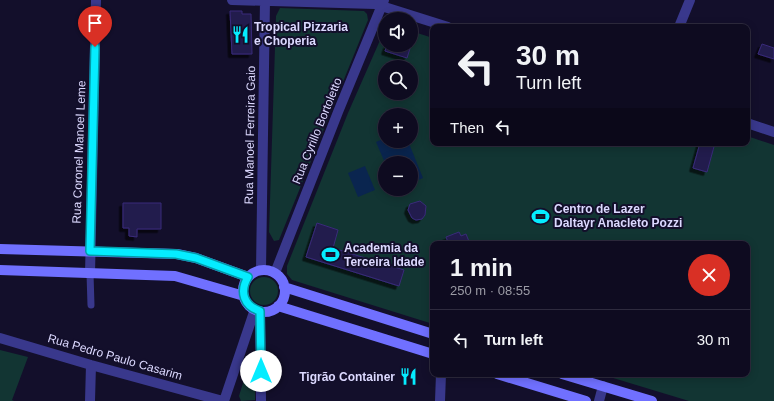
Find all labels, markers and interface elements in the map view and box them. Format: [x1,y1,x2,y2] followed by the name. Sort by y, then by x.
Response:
[78,6,112,47] pin
[84,12,106,34] icon: arrive
[378,12,418,196] map controls
[378,12,418,52] button: sound
[254,20,348,48] place label: Tropical Pizzaria e Choperia
[231,24,251,44] restaurant icon: Tropical Pizzaria e Choperia
[450,40,502,92] icon: left
[516,40,580,71] text: 30 m
[378,60,418,100] button: search
[242,65,258,204] street label: Rua Manoel Ferreira Gaio
[516,73,581,93] text: Turn left
[289,76,345,186] street label: Rua Cyrillo Bortoletto
[70,80,89,224] street label: Rua Coronel Manoel Leme
[378,108,418,148] button: +
[492,116,514,138] icon: left
[450,119,484,136] text: Then
[378,156,418,196] button: −
[554,202,682,230] place label: Centro de Lazer Daltayr Anacleto Pozzi
[531,206,551,226] sports icon: Centro de Lazer Daltayr Anacleto Pozzi
[344,241,425,269] place label: Academia da Terceira Idade
[321,245,341,265] sports icon: Academia da Terceira Idade
[450,254,513,281] text: 1 min
[688,254,730,296] button: close
[450,283,530,298] text: 250 m · 08:55
[450,329,472,351] icon: left
[46,331,184,383] street label: Rua Pedro Paulo Casarim
[484,331,543,348] text: Turn left
[697,331,730,348] text: 30 m
[240,350,282,392] position arrow
[398,367,418,387] restaurant icon: Tigrão Container
[299,370,395,384] place label: Tigrão Container

